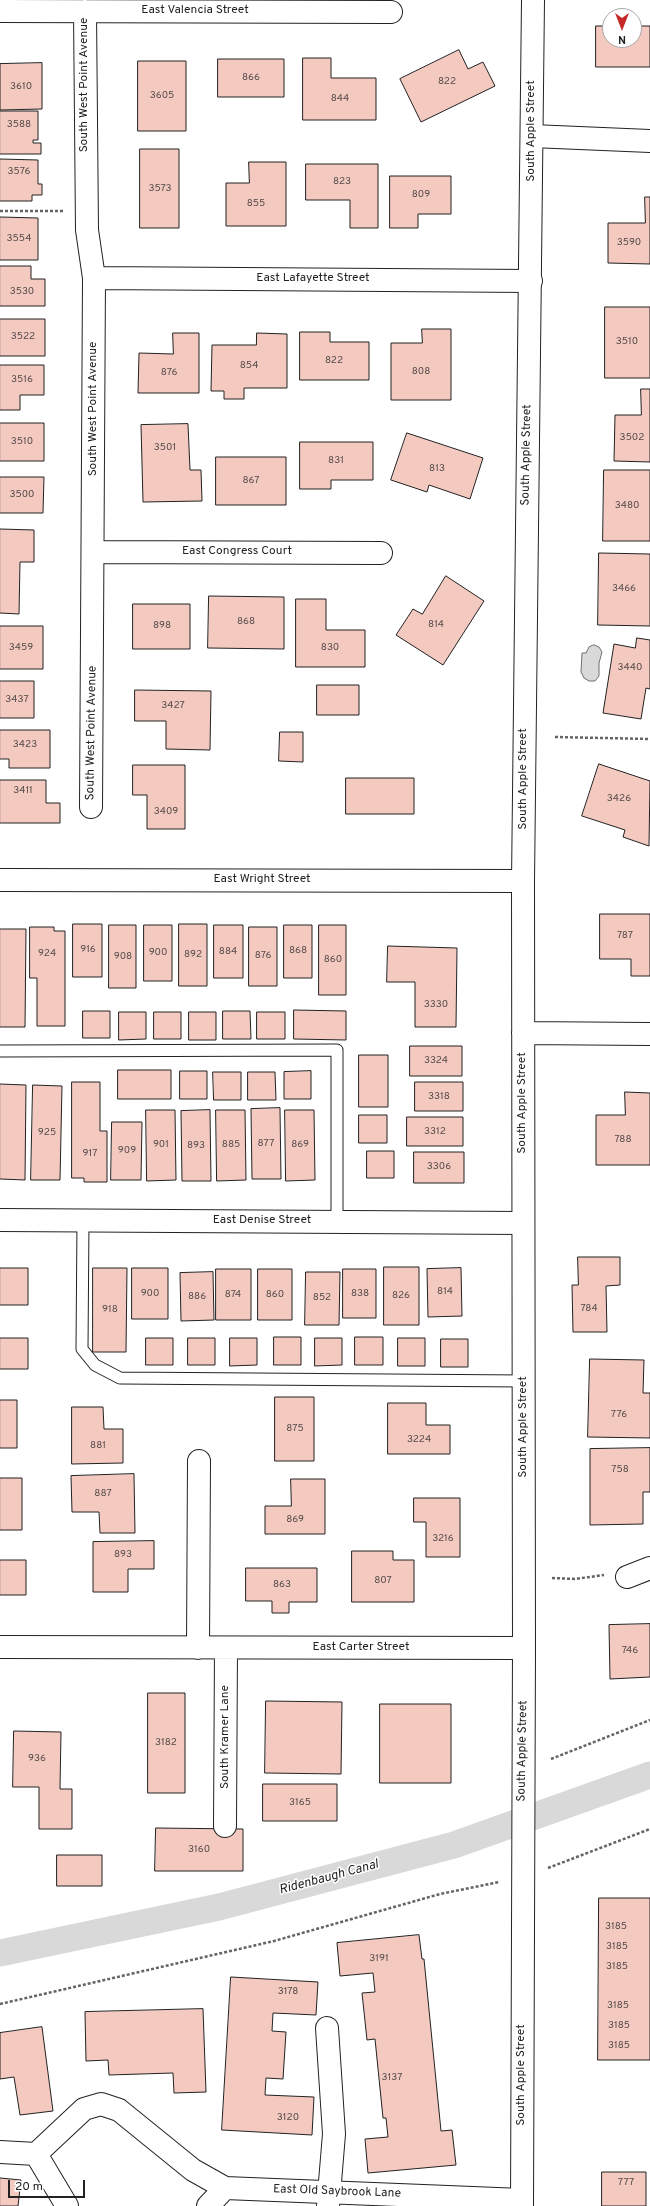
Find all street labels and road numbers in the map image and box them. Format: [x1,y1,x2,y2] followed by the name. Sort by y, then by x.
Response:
[141,4,249,18] street label: East Valencia Street
[78,18,92,152] street label: South West Point Avenue
[525,80,539,182] street label: South Apple Street
[256,272,370,286] street label: East Lafayette Street
[87,342,101,476] street label: South West Point Avenue
[519,404,535,506] street label: South Apple Street
[182,545,292,559] street label: East Congress Court
[84,666,100,800] street label: South West Point Avenue
[517,728,531,830] street label: South Apple Street
[213,873,311,887] street label: East Wright Street
[516,1052,530,1154] street label: South Apple Street
[213,1214,311,1228] street label: East Denise Street
[517,1376,531,1478] street label: South Apple Street
[313,1641,409,1655] street label: East Carter Street
[219,1685,233,1789] street label: South Kramer Lane
[515,1700,531,1802] street label: South Apple Street
[515,2024,529,2126] street label: South Apple Street
[273,2183,401,2201] street label: East Old Saybrook Lane

